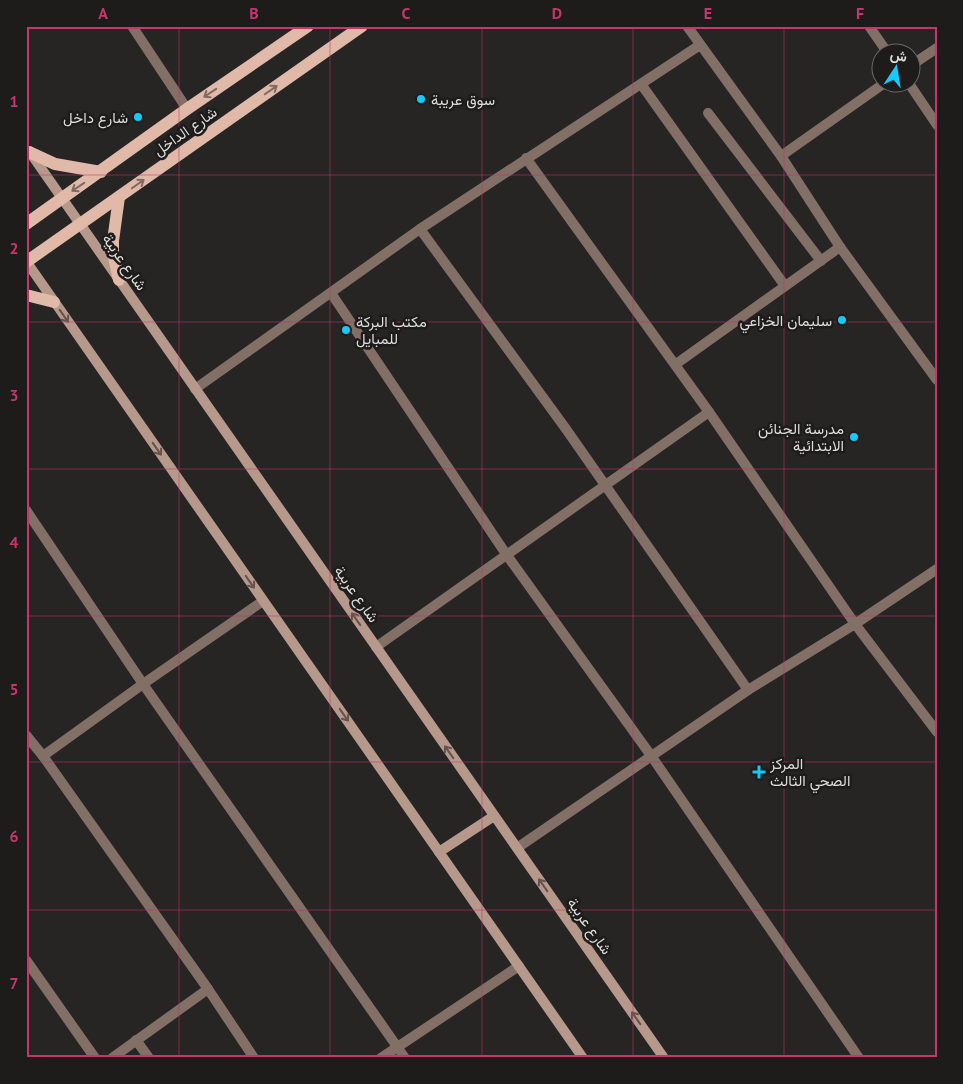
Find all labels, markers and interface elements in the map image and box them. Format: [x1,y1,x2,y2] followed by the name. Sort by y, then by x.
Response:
[98,3,108,23] text: A
[249,3,259,23] text: B
[402,3,411,23] text: C
[552,3,562,23] text: D
[704,3,712,23] text: E
[856,3,864,23] text: F
[870,42,920,92] north arrow
[889,45,909,66] text: ش
[263,85,277,95] one-way arrow
[203,88,217,98] one-way arrow
[431,90,495,109] place label: سوق عريبة
[9,91,19,111] text: 1
[415,93,427,105] marker: سوق عريبة
[149,102,222,162] street label: شارع الداخل
[63,108,128,129] place label: شارع داخل
[132,111,144,123] marker: شارع داخل
[130,179,144,189] one-way arrow
[71,182,85,193] one-way arrow
[97,230,152,295] street label: شارع عربية
[9,238,19,258] text: 2
[59,309,69,323] one-way arrow
[739,311,832,334] place label: سليمان الخزاعي
[356,312,427,348] place label: مكتب البركة للمبايل
[836,314,848,326] marker: سليمان الخزاعي
[340,324,352,336] marker: مكتب البركة للمبايل
[9,385,19,405] text: 3
[758,419,844,455] place label: مدرسة الجنائن الابتدائية
[848,431,860,443] marker: مدرسة الجنائن الابتدائية
[152,442,162,456] one-way arrow
[9,532,19,552] text: 4
[329,562,384,627] street label: شارع عربية
[245,575,256,588] one-way arrow
[351,612,361,626] one-way arrow
[9,679,19,699] text: 5
[339,708,349,722] one-way arrow
[444,745,454,759] one-way arrow
[769,754,850,794] place label: المركز الصحي الثالث
[752,765,766,779] marker: المركز الصحي الثالث
[9,826,19,846] text: 6
[538,878,548,892] one-way arrow
[562,894,617,959] street label: شارع عربية
[9,973,19,993] text: 7
[631,1011,641,1025] one-way arrow

